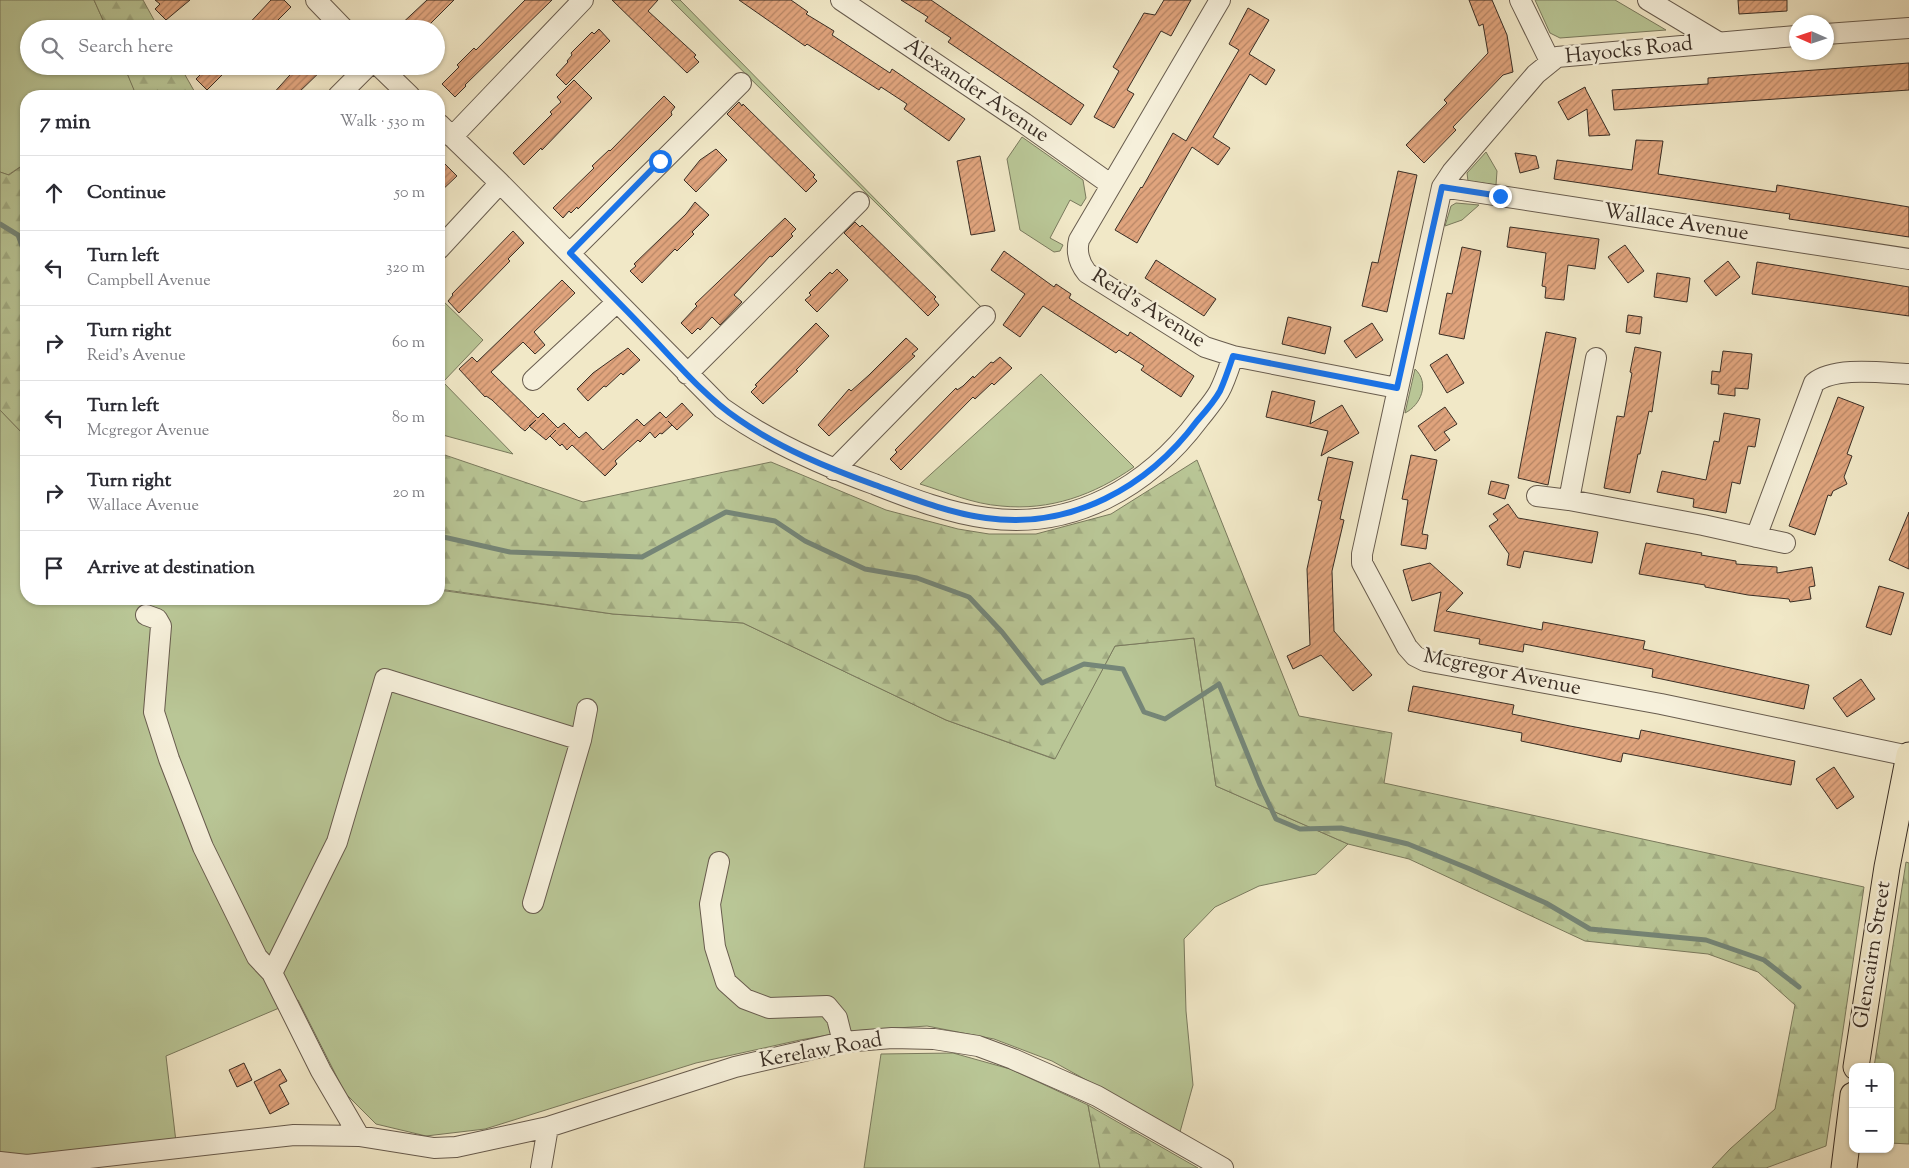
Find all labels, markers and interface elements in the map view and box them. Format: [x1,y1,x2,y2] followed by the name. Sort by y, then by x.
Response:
[1789,15,1834,60] north arrow
[20,20,445,75] search box
[1564,29,1695,73] street label: Hayocks Road
[897,31,1055,151] street label: Alexander Avenue
[38,34,66,62] icon: search
[78,34,173,61] text: Search here
[40,108,91,138] text: 7 min
[340,111,425,134] text: Walk · 530 m
[649,150,672,173] route start
[40,179,68,207] icon: ahead
[87,180,166,207] text: Continue
[394,182,425,205] text: 50 m
[1489,185,1512,208] route end
[1601,197,1751,249] street label: Wallace Avenue
[87,243,159,270] text: Turn left
[40,254,68,282] icon: left
[386,257,425,280] text: 320 m
[1085,262,1211,356] street label: Reid's Avenue
[87,270,211,293] text: Campbell Avenue
[87,318,171,345] text: Turn right
[40,329,68,357] icon: right
[392,332,425,355] text: 60 m
[87,345,186,368] text: Reid's Avenue
[87,393,159,420] text: Turn left
[40,404,68,432] icon: left
[392,407,425,430] text: 80 m
[87,420,209,443] text: Mcgregor Avenue
[87,468,171,495] text: Turn right
[40,479,68,507] icon: right
[392,482,425,505] text: 20 m
[87,495,199,518] text: Wallace Avenue
[40,554,68,582] icon: arrive
[87,555,255,582] text: Arrive at destination
[1420,642,1584,704] street label: Mcgregor Avenue
[1847,879,1899,1031] street label: Glencairn Street
[757,1025,885,1077] street label: Kerelaw Road
[1849,1063,1894,1153] map controls
[1849,1063,1894,1108] button: +
[1849,1108,1894,1153] button: −

